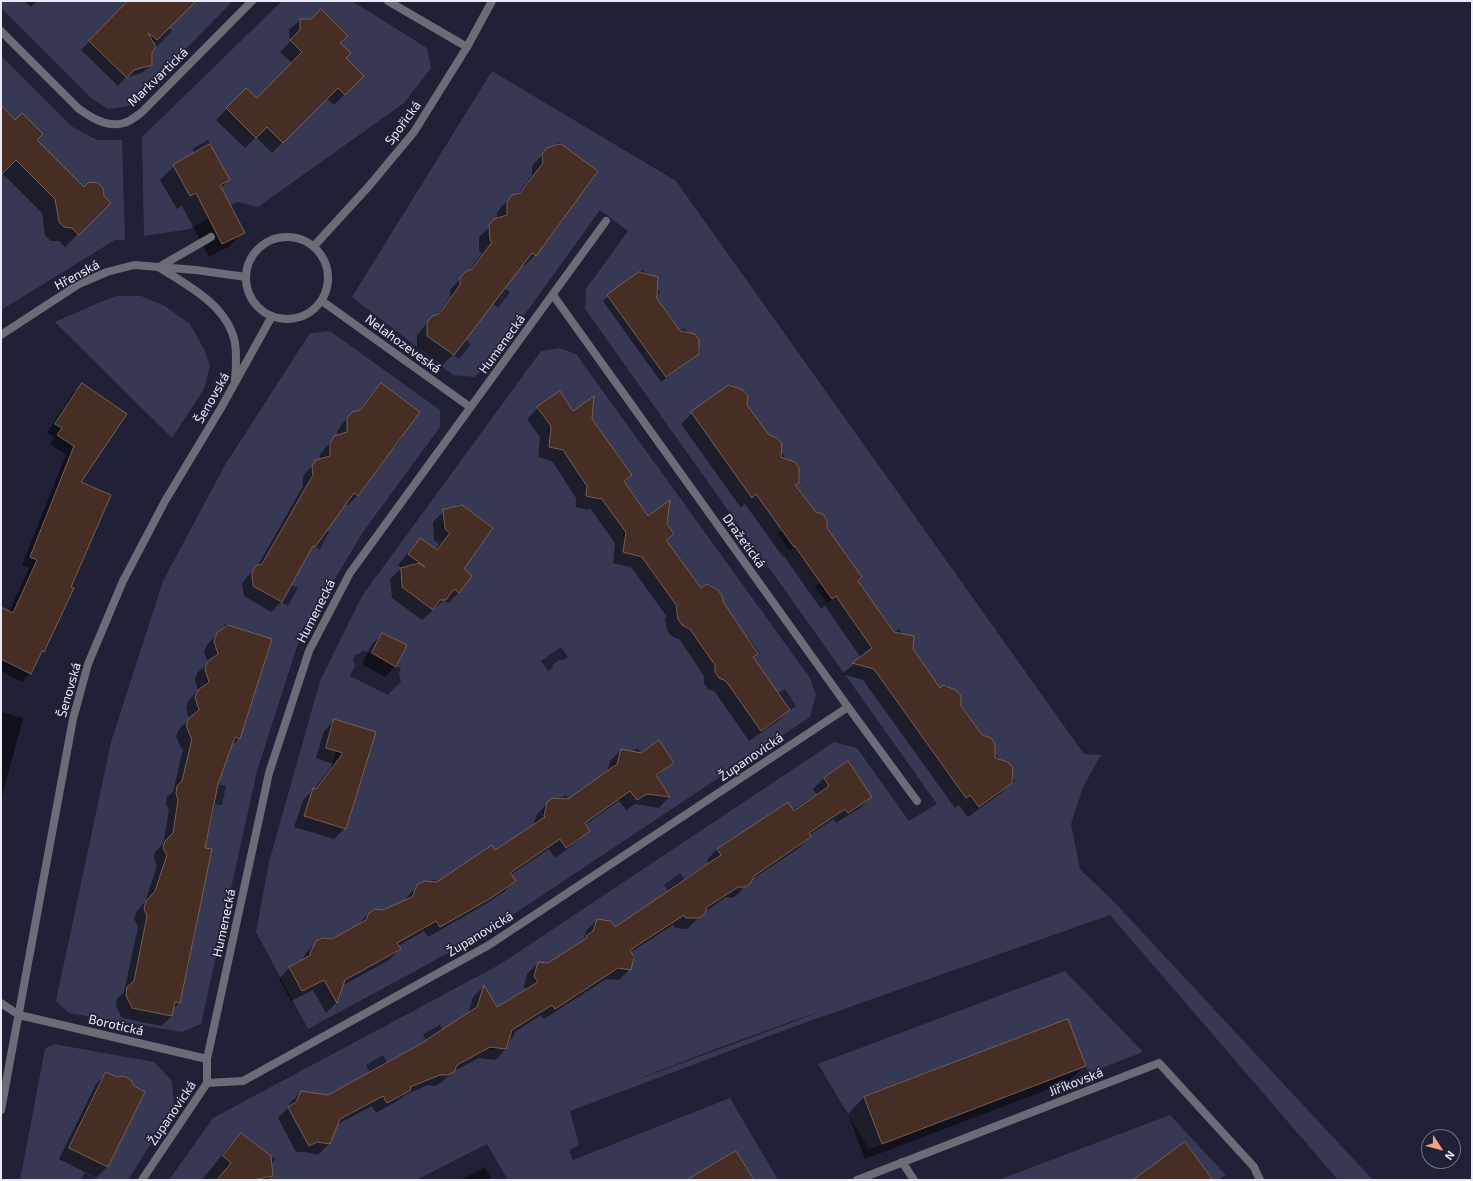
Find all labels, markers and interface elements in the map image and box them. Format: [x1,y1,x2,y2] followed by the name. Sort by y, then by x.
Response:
[125,44,191,110] street label: Markvartická
[382,98,424,148] street label: Spořická
[52,257,102,293] street label: Hřenská
[362,311,444,377] street label: Nelahozeveská
[475,311,529,377] street label: Humenecká
[191,370,233,426] street label: Šenovská
[719,511,769,571] street label: Dražetická
[293,577,339,645] street label: Humenecká
[54,661,84,719] street label: Šenovská
[716,730,786,784] street label: Županovická
[209,888,239,958] street label: Humenecká
[444,908,516,960] street label: Županovická
[87,1011,145,1039] street label: Borotická
[1047,1064,1105,1100] street label: Jiříkovská
[145,1078,199,1148] street label: Županovická
[1421,1129,1461,1169] north arrow
[1443,1149,1458,1163] text: N

